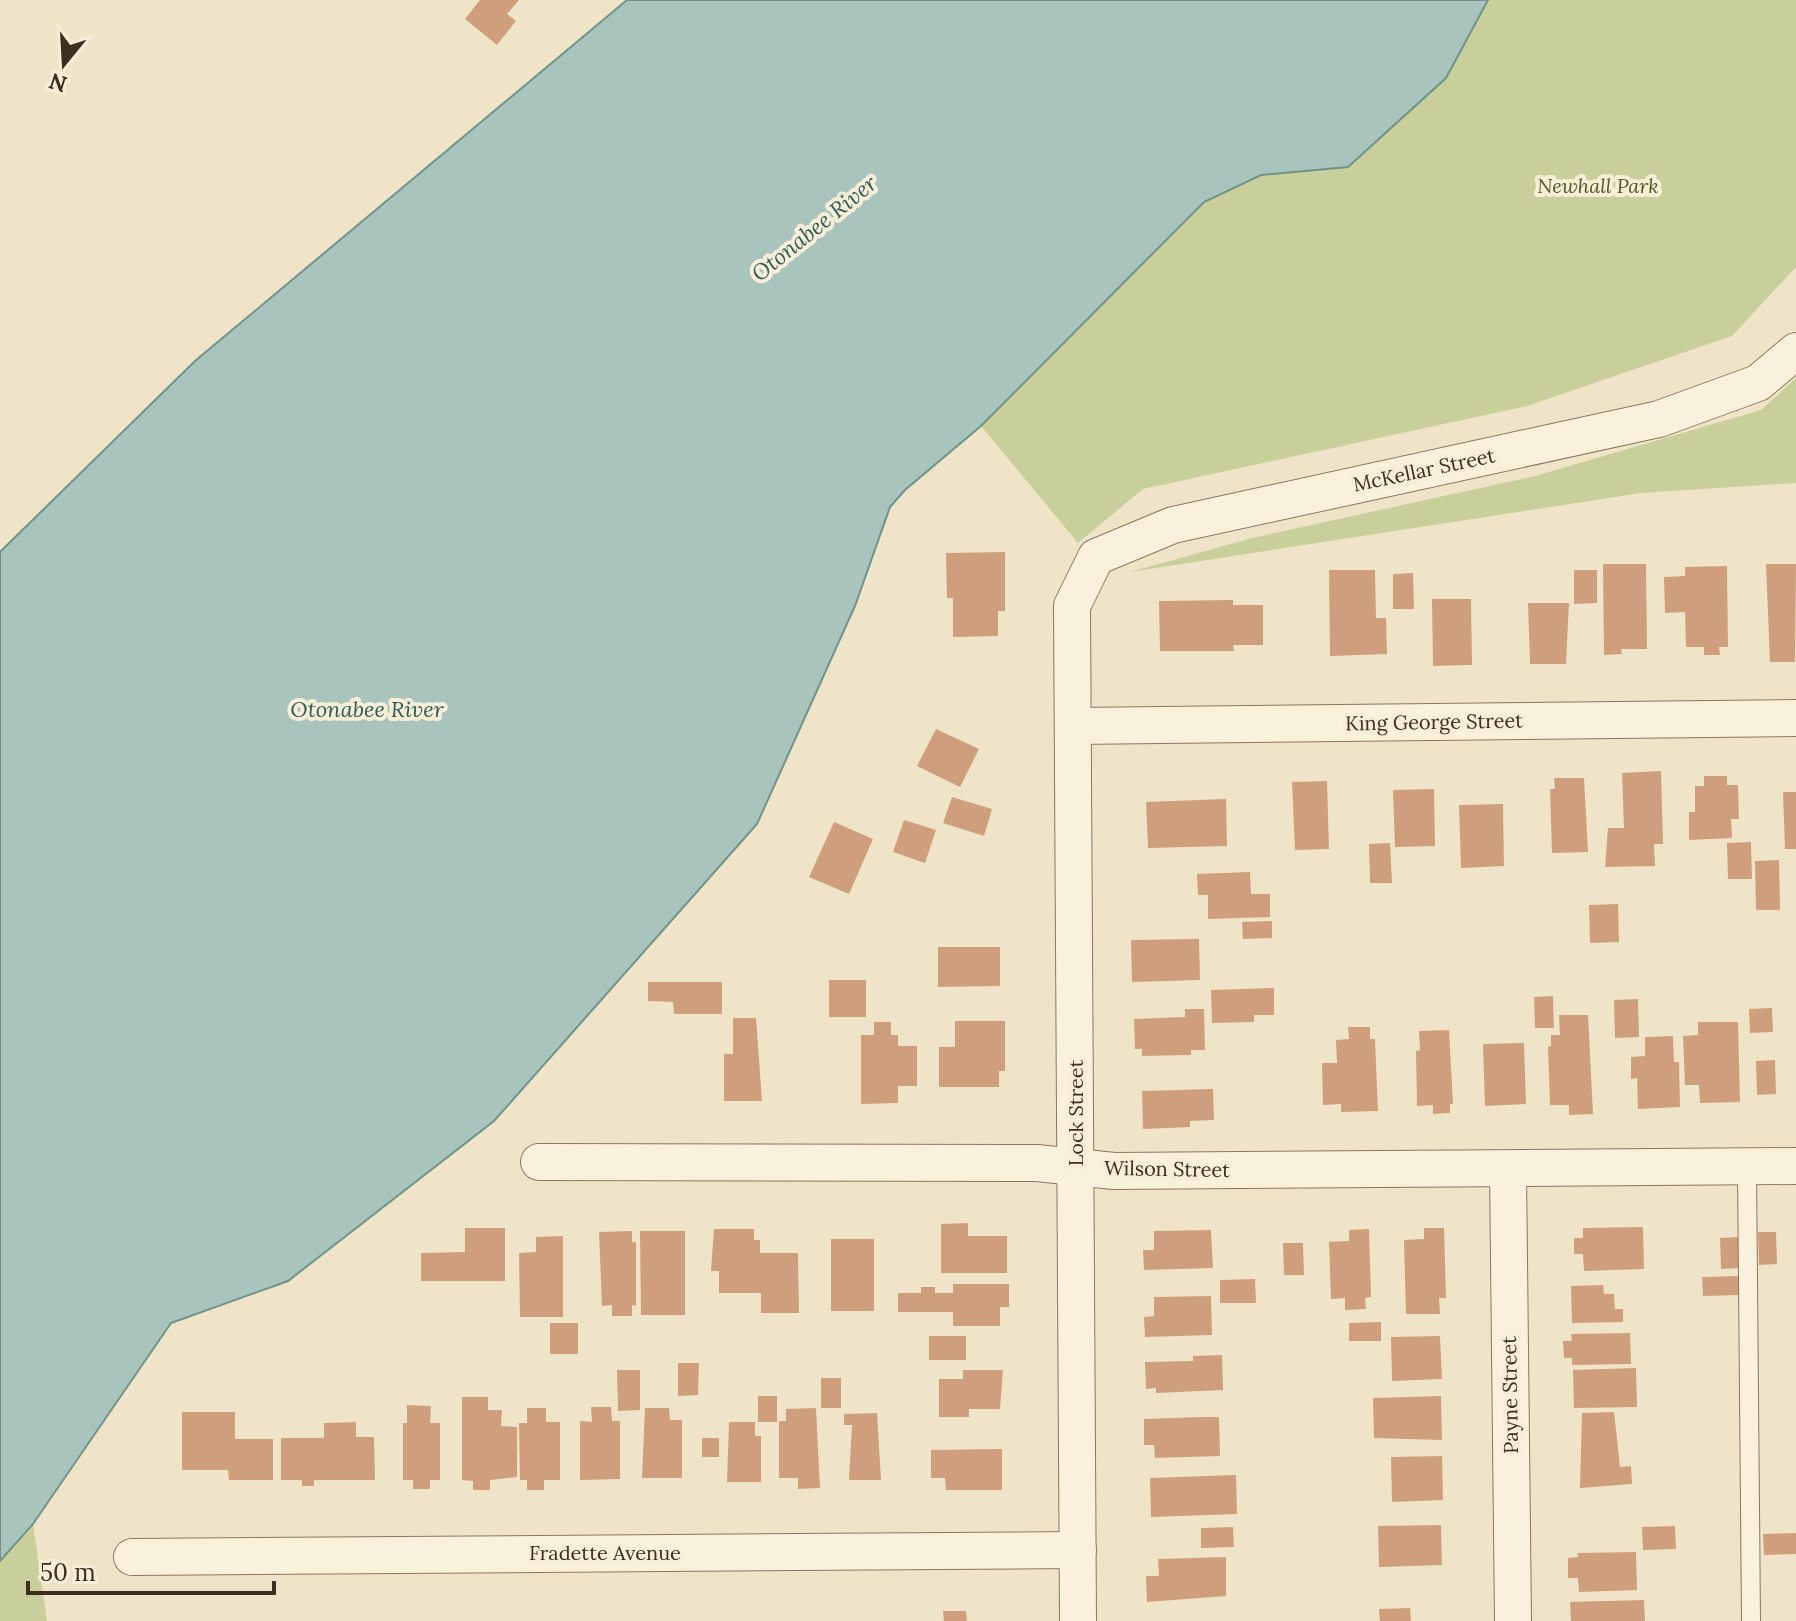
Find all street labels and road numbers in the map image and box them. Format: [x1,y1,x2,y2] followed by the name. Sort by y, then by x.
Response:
[1351,442,1497,497] street label: McKellar Street
[1345,707,1523,736] street label: King George Street
[1063,1059,1088,1166] street label: Lock Street
[1104,1155,1230,1182] street label: Wilson Street
[1496,1336,1523,1454] street label: Payne Street
[529,1540,681,1565] street label: Fradette Avenue

